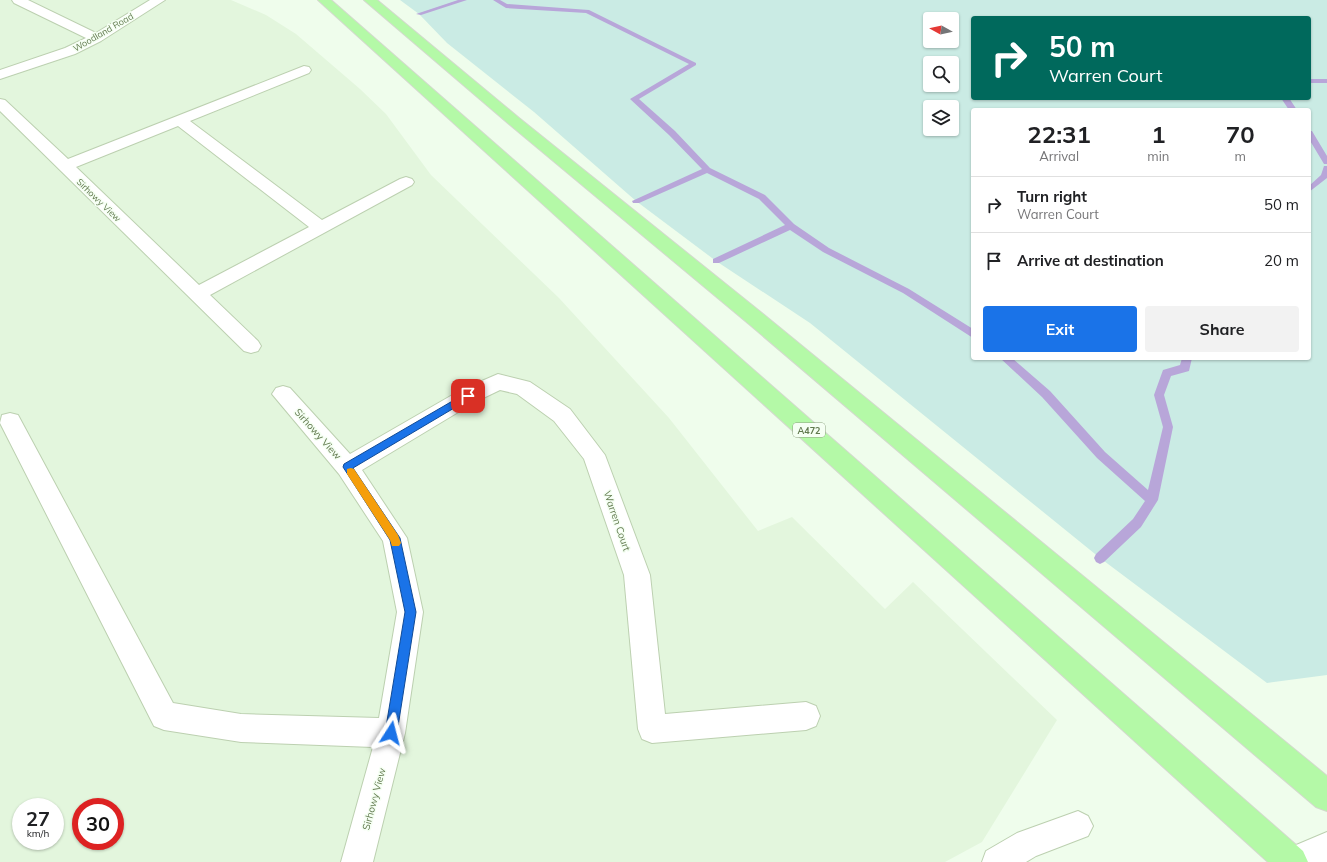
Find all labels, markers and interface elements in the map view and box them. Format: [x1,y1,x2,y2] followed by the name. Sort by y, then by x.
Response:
[71,10,135,54] street label: Woodland Road
[923,12,959,48] north arrow
[923,12,959,136] map controls
[1049,29,1115,64] text: 50 m
[983,32,1035,84] icon: right
[923,56,959,92] button: search
[1049,64,1162,87] text: Warren Court
[923,100,959,136] button: layers
[1027,119,1091,149] text: 22:31
[1151,119,1166,149] text: 1
[1226,119,1255,149] text: 70
[1039,148,1079,164] text: Arrival
[1147,148,1169,164] text: min
[1234,148,1246,164] text: m
[74,176,124,225] street label: Sirhowy View
[1017,187,1087,206] text: Turn right
[983,194,1005,216] icon: right
[1264,195,1299,214] text: 50 m
[1017,206,1099,222] text: Warren Court
[983,250,1005,272] icon: arrive
[1017,251,1164,270] text: Arrive at destination
[1264,251,1299,270] text: 20 m
[983,306,1137,352] button: Exit
[1145,306,1299,352] button: Share
[451,379,485,413] pin
[457,385,479,407] icon: arrive
[292,406,344,462] street label: Sirhowy View
[793,423,825,437] road number: A472
[601,489,634,553] street label: Warren Court
[370,712,412,754] position arrow
[359,766,389,832] street label: Sirhowy View
[72,798,124,850] speed limit sign: 30
[26,806,50,831] text: 27
[27,827,49,840] text: km/h

